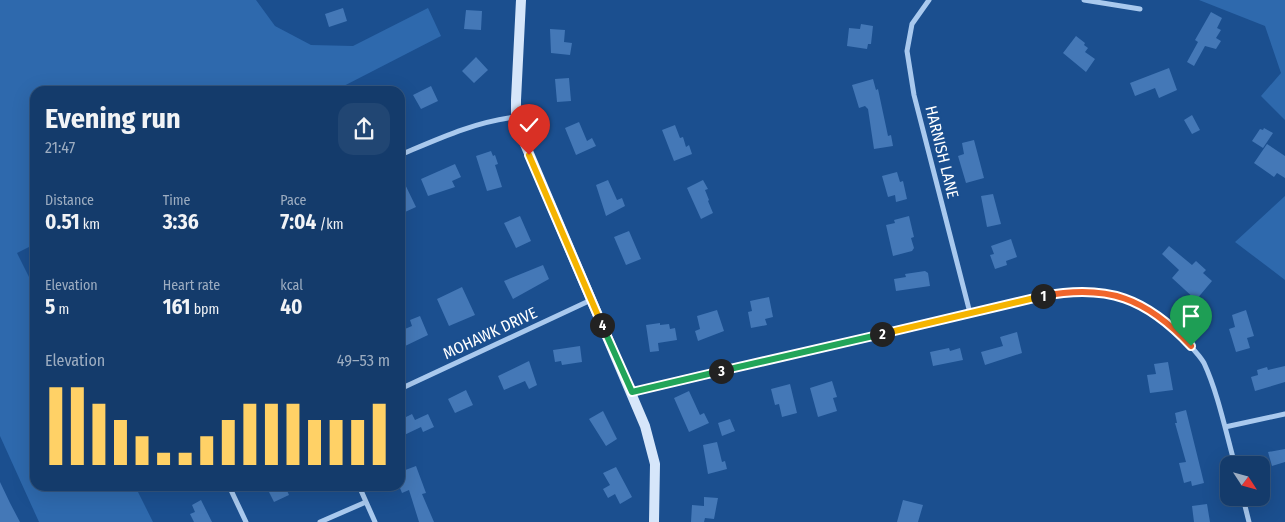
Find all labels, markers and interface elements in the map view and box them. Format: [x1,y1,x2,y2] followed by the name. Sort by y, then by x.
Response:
[45,102,181,135] text: Evening run
[338,103,390,155] button: share
[508,104,550,155] pin
[921,104,963,200] street label: HARNISH LANE
[515,111,543,139] icon: check
[45,138,75,157] text: 21:47
[45,192,94,209] text: Distance
[163,192,190,209] text: Time
[280,192,306,209] text: Pace
[45,209,80,235] text: 0.51
[163,209,199,235] text: 3:36
[280,209,316,235] text: 7:04
[80,216,100,233] text: km
[316,216,343,233] text: /km
[45,277,98,294] text: Elevation
[163,277,220,294] text: Heart rate
[280,277,303,294] text: kcal
[1030,284,1056,308] pin: 1
[1041,288,1046,305] text: 1
[45,294,55,320] text: 5
[163,294,190,320] text: 161
[280,294,303,320] text: 40
[1170,295,1212,346] pin
[55,301,69,318] text: m
[190,301,219,318] text: bpm
[1177,302,1205,330] icon: arrive
[440,303,540,363] street label: MOHAWK DRIVE
[590,312,614,338] pin: 4
[599,317,606,334] text: 4
[870,322,894,346] pin: 2
[879,326,886,343] text: 2
[45,351,105,370] text: Elevation
[337,351,390,370] text: 49–53 m
[708,358,734,384] pin: 3
[718,363,725,380] text: 3
[1220,456,1270,506] north arrow
[1220,456,1270,506] map controls

